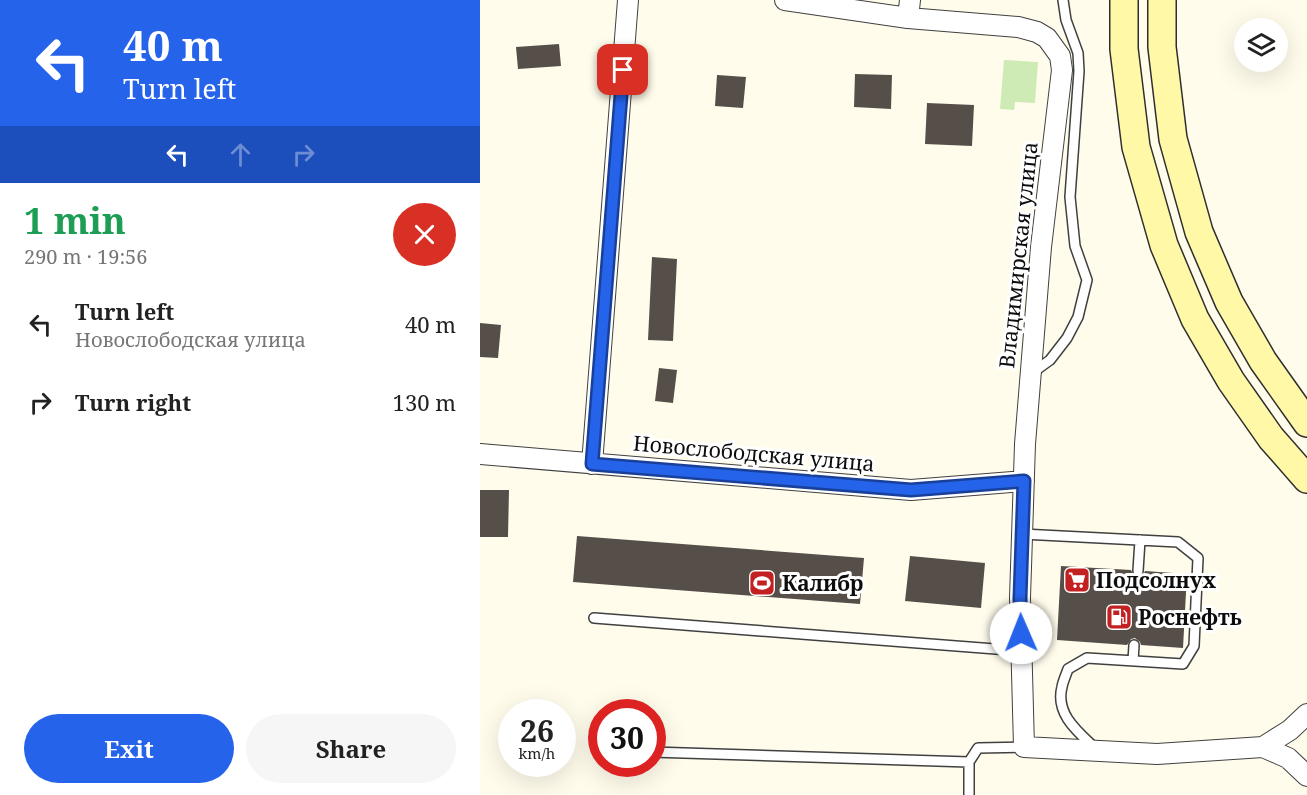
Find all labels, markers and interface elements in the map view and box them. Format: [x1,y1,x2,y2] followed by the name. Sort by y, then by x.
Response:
[123,16,223,73] text: 40 m
[1234,18,1288,72] map controls
[1234,18,1288,72] button: layers
[24,24,102,102] icon: left
[597,44,648,95] pin
[606,53,639,86] icon: arrive
[123,70,236,107] text: Turn left
[161,138,194,171] icon: left
[224,138,257,171] icon: ahead
[287,138,320,171] icon: right
[992,140,1044,370] street label: Владимирская улица
[24,196,126,245] text: 1 min
[393,203,456,266] button: close
[24,243,147,270] text: 290 m · 19:56
[75,296,174,326] text: Turn left
[24,308,57,341] icon: left
[405,309,456,339] text: 40 m
[75,326,306,353] text: Новослободская улица
[24,386,57,419] icon: right
[75,387,191,417] text: Turn right
[393,387,456,417] text: 130 m
[632,428,876,478] street label: Новослободская улица
[1062,565,1092,595] supermarket icon: Подсолнух
[1096,566,1216,594] place label: Подсолнух
[747,568,777,598] sports icon: Калибр
[782,569,863,597] place label: Калибр
[989,601,1053,665] position arrow
[1104,602,1134,632] fuel station icon: Роснефть
[1138,603,1242,631] place label: Роснефть
[588,699,666,777] speed limit sign: 30
[520,710,554,751] text: 26
[24,714,234,783] button: Exit
[246,714,456,783] button: Share
[519,743,555,763] text: km/h

